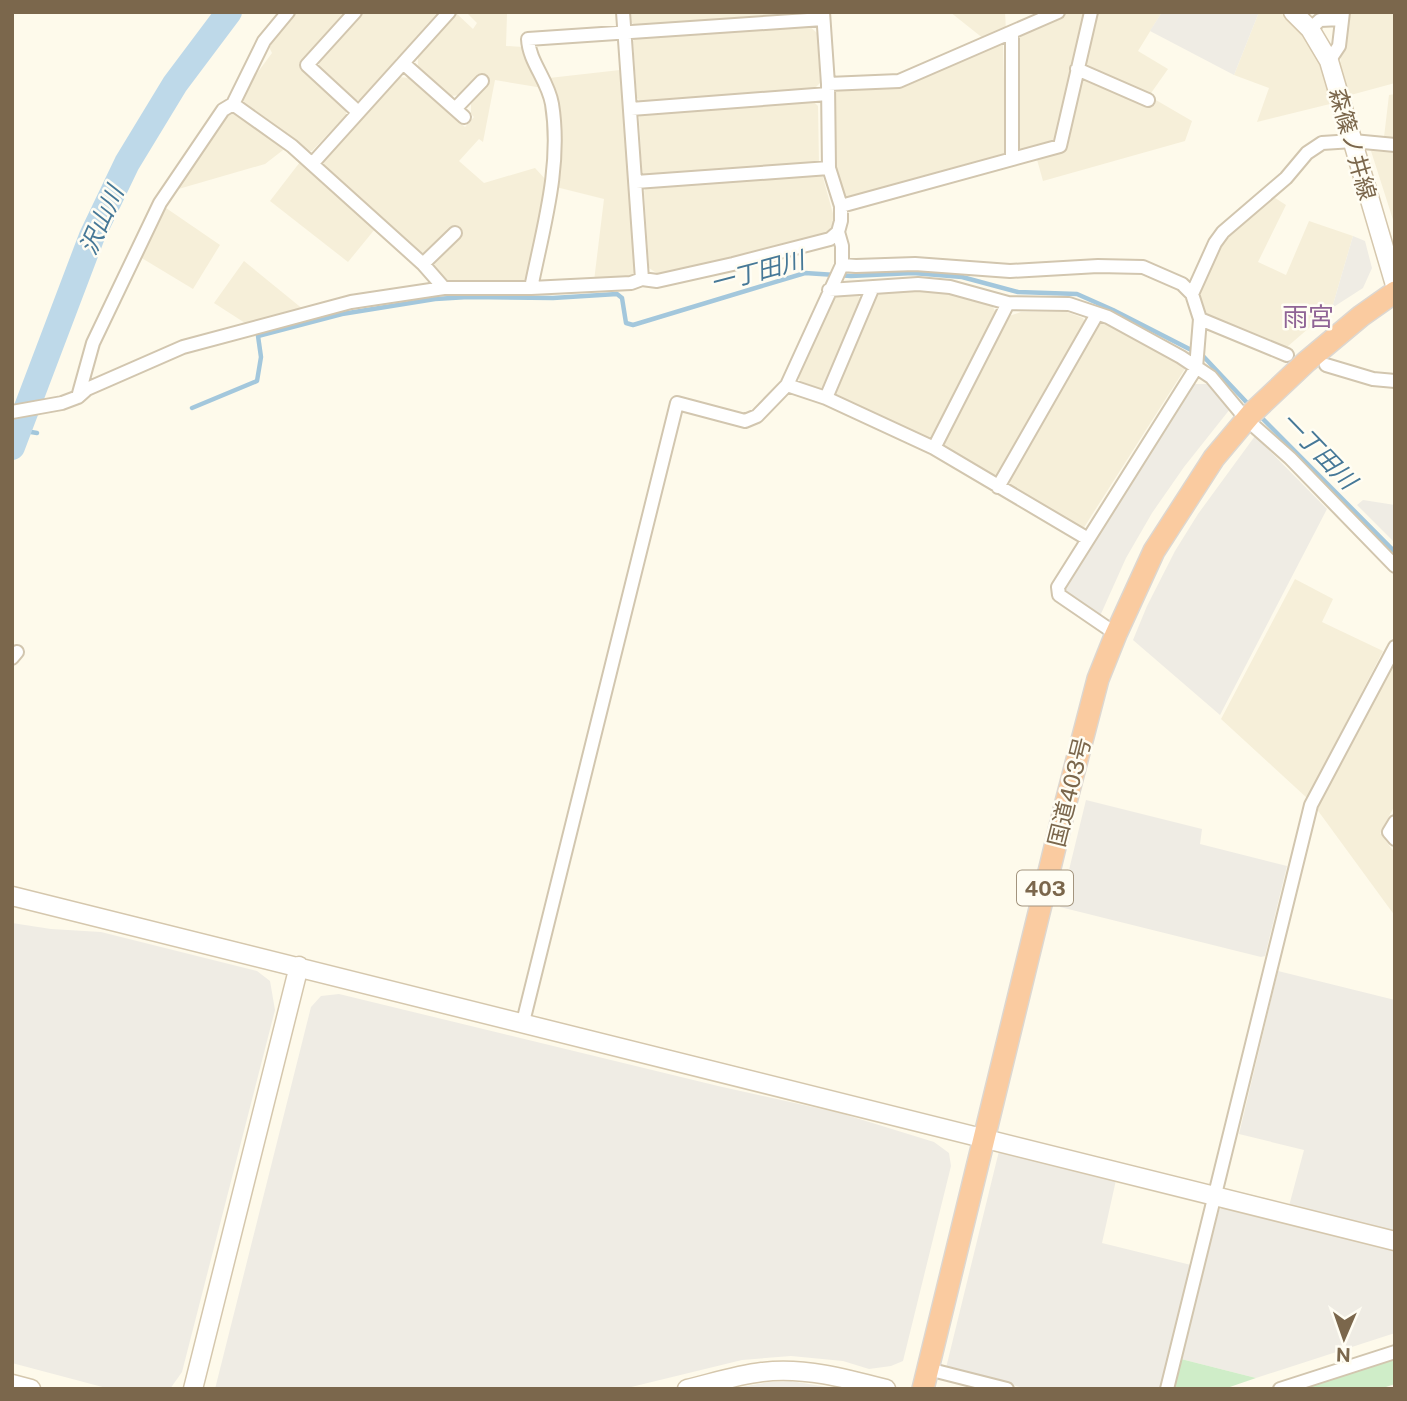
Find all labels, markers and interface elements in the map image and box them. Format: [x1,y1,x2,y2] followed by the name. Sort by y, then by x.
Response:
[1324,85,1382,203] street label: 森篠ノ井線
[74,179,130,259] water label: 沢山川
[707,244,810,297] water label: 一丁田川
[1282,301,1334,332] district label: 雨宮
[1276,406,1364,496] water label: 一丁田川
[1042,734,1096,850] street label: 国道403号
[1017,870,1073,906] road number: 403
[1309,1303,1379,1373] north arrow
[1336,1344,1351,1366] text: N

